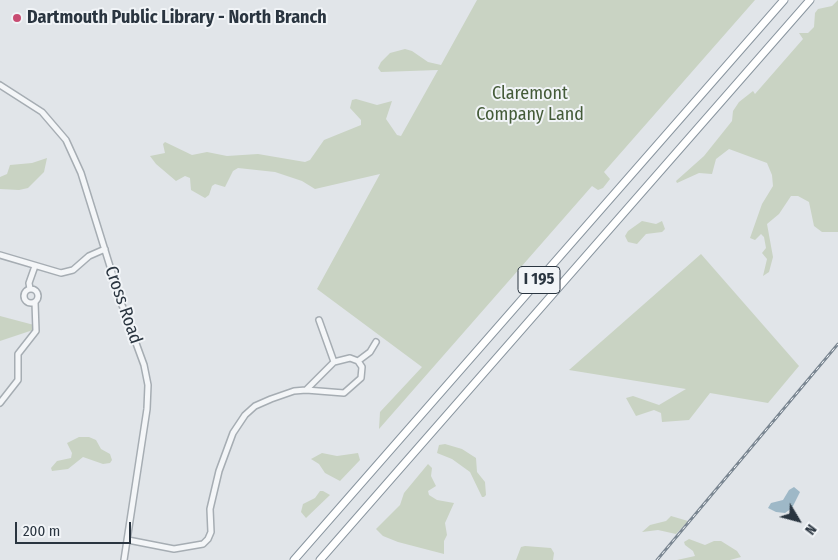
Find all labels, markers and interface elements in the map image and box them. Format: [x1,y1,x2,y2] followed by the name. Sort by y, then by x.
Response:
[27,7,327,29] place label: Dartmouth Public Library - North Branch
[11,12,23,24] marker: Dartmouth Public Library - North Branch
[476,83,584,126] park label: Claremont Company Land
[100,263,146,347] street label: Cross Road
[518,266,560,294] road number: I 195
[773,495,823,545] north arrow
[18,512,134,544] scale bar
[801,521,820,538] text: N
[23,522,60,540] text: 200 m

